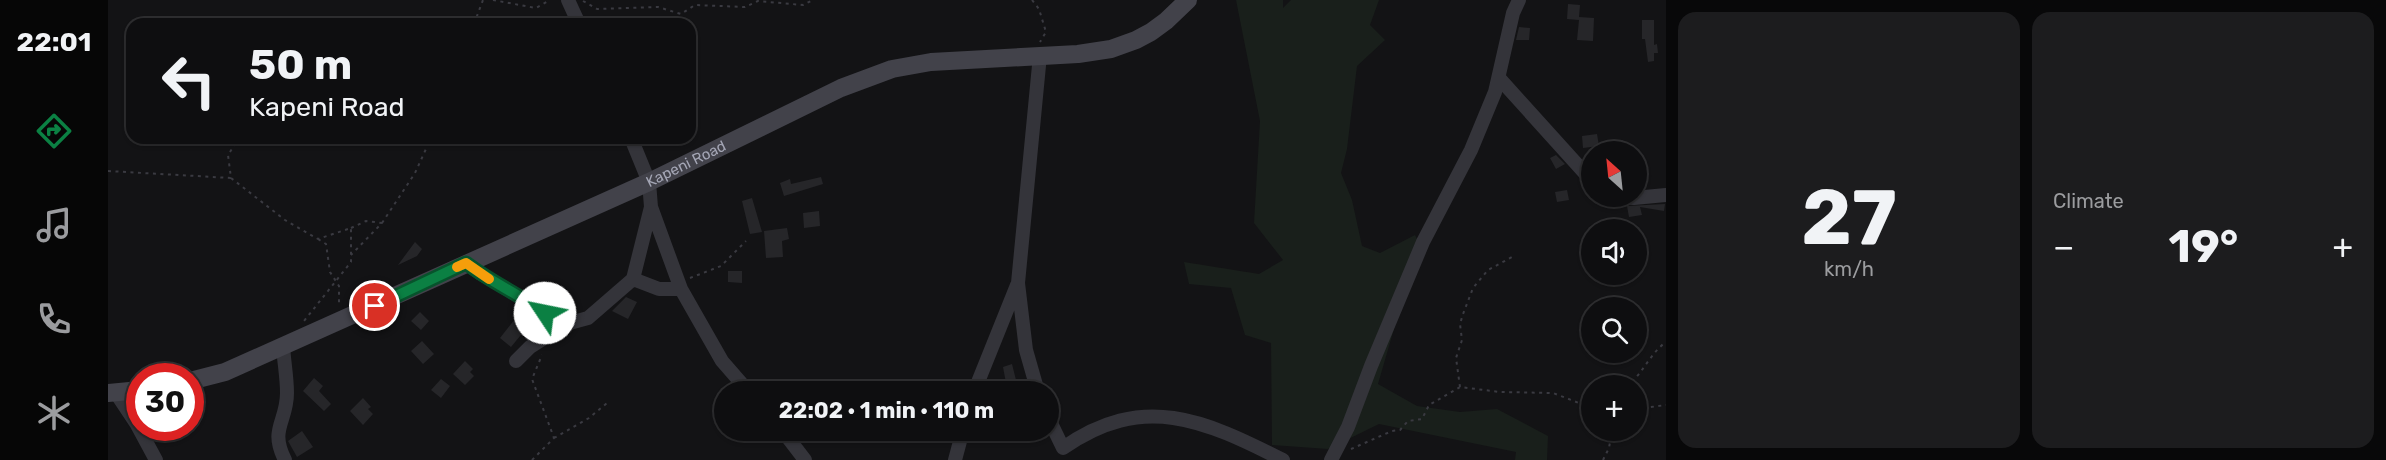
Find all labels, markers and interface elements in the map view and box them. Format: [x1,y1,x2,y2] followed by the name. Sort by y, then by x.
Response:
[17,26,91,58] text: 22:01
[249,40,352,90] text: 50 m
[150,42,228,120] icon: left
[249,91,405,123] text: Kapeni Road
[33,110,75,152] icon: directions
[643,137,729,191] street label: Kapeni Road
[1581,141,1647,207] north arrow
[1581,141,1647,441] map controls
[1801,171,1897,264] text: 27
[2053,189,2124,213] text: Climate
[33,204,75,246] icon: music
[1581,219,1647,285] button: sound
[2169,220,2238,273] text: 19°
[2053,227,2074,266] text: −
[2332,227,2353,266] text: +
[1824,257,1874,281] text: km/h
[349,280,400,331] pin
[513,281,577,345] position arrow
[358,289,391,322] icon: arrive
[1581,297,1647,363] button: search
[33,298,75,340] icon: phone
[126,363,204,441] speed limit sign: 30
[1581,375,1647,441] button: +
[33,392,75,434] icon: climate
[779,397,994,424] text: 22:02 · 1 min · 110 m

